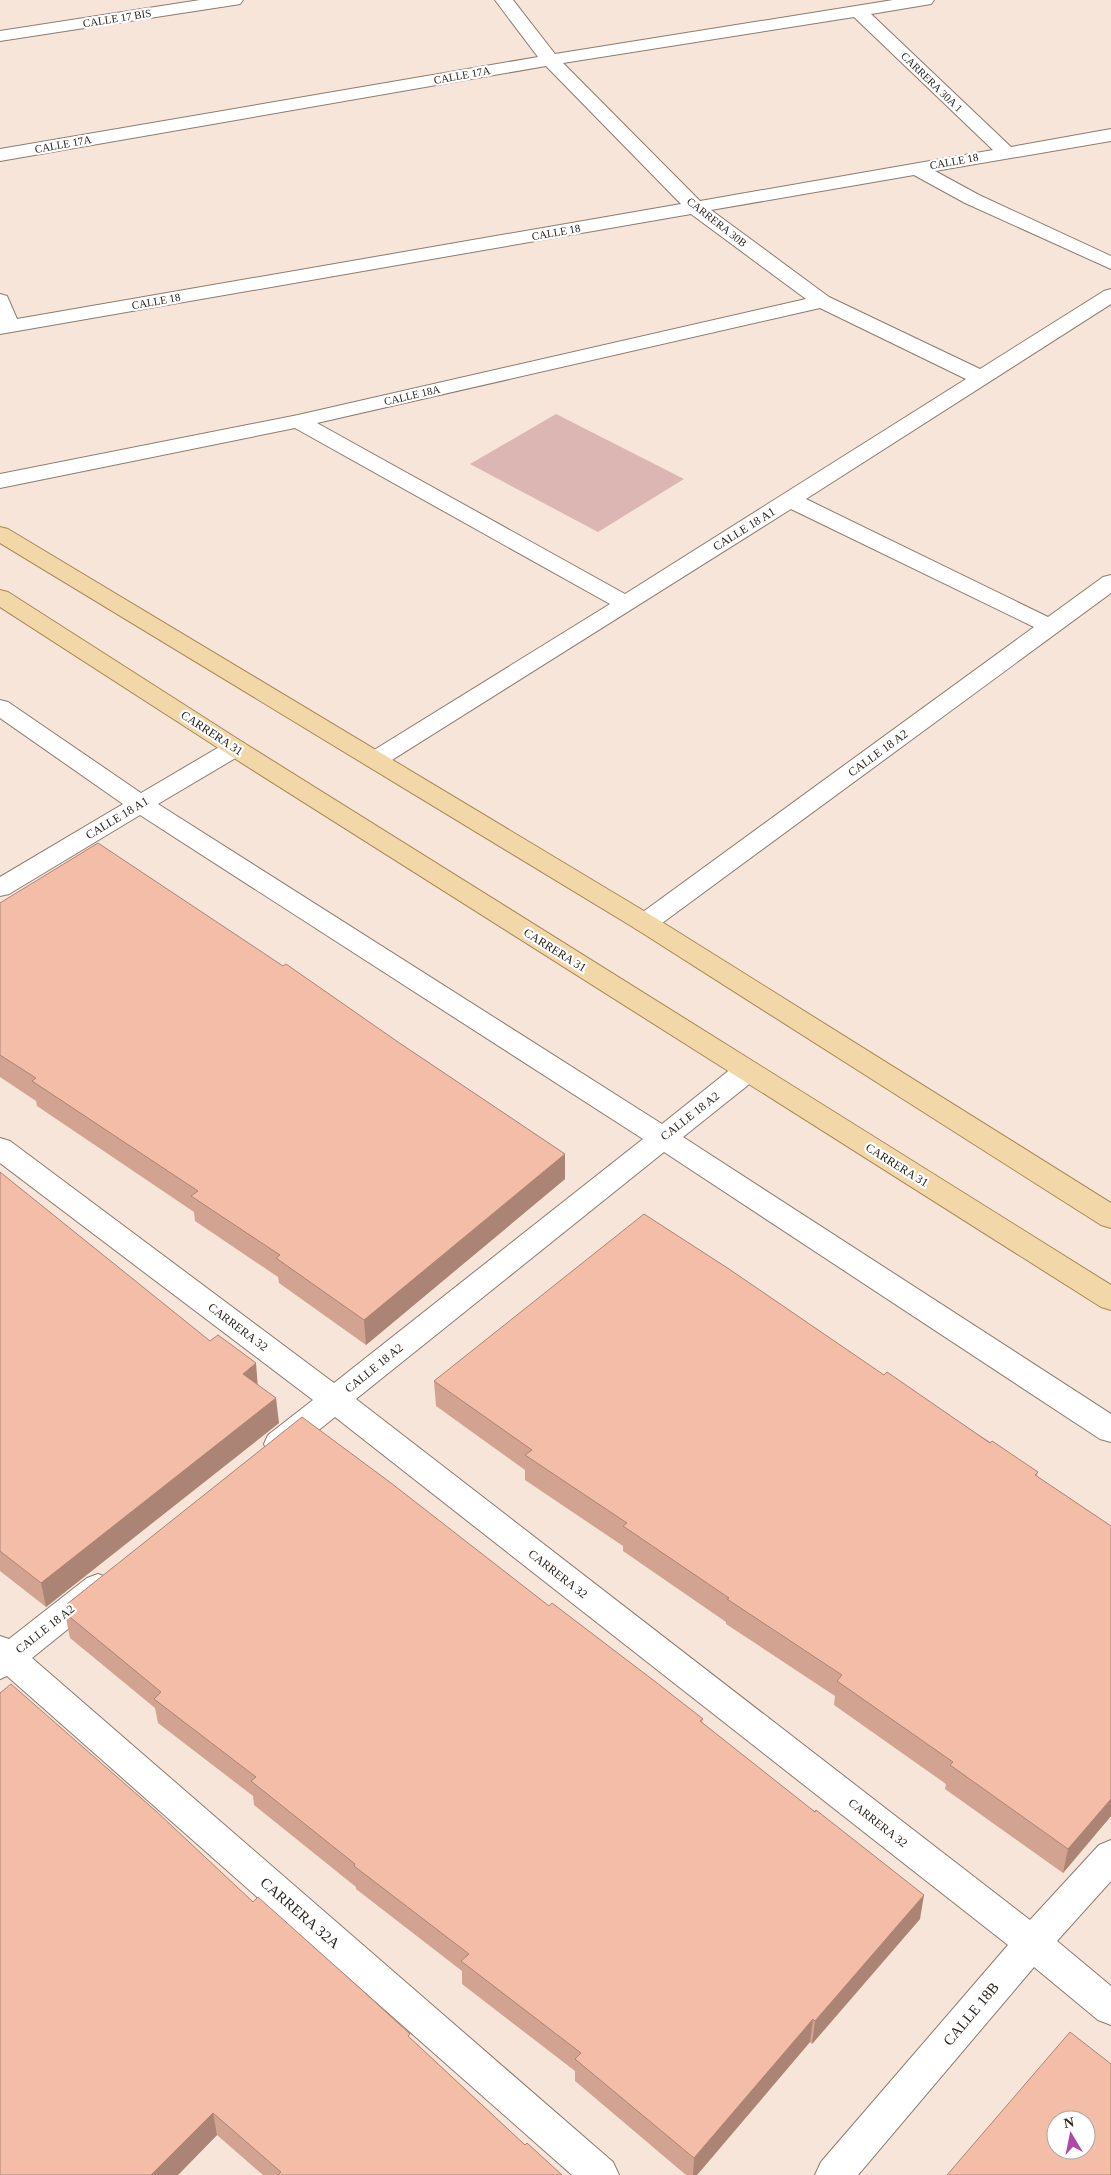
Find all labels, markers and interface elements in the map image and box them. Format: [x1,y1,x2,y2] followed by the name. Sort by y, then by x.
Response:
[82,7,152,29] street label: CALLE 17 BIS
[899,50,965,114] street label: CARRERA 30A 1
[433,64,491,86] street label: CALLE 17A
[34,133,92,155] street label: CALLE 17A
[929,151,980,171] street label: CALLE 18
[685,195,749,249] street label: CARRERA 30B
[531,222,582,242] street label: CALLE 18
[131,291,182,311] street label: CALLE 18
[383,383,441,407] street label: CALLE 18A
[710,504,778,554] street label: CALLE 18 A1
[178,708,246,758] street label: CARRERA 31
[845,727,911,779] street label: CALLE 18 A2
[83,794,151,842] street label: CALLE 18 A1
[521,925,589,975] street label: CARRERA 31
[658,1089,722,1143] street label: CALLE 18 A2
[863,1140,931,1190] street label: CARRERA 31
[205,1300,271,1354] street label: CARRERA 32
[342,1340,406,1396] street label: CALLE 18 A2
[526,1547,590,1601] street label: CARRERA 32
[13,1602,77,1656] street label: CALLE 18 A2
[846,1796,910,1850] street label: CARRERA 32
[257,1874,343,1952] street label: CARRERA 32A
[940,1979,1002,2049] street label: CALLE 18B
[1046,2110,1096,2160] north arrow
[1063,2114,1075,2131] text: N

